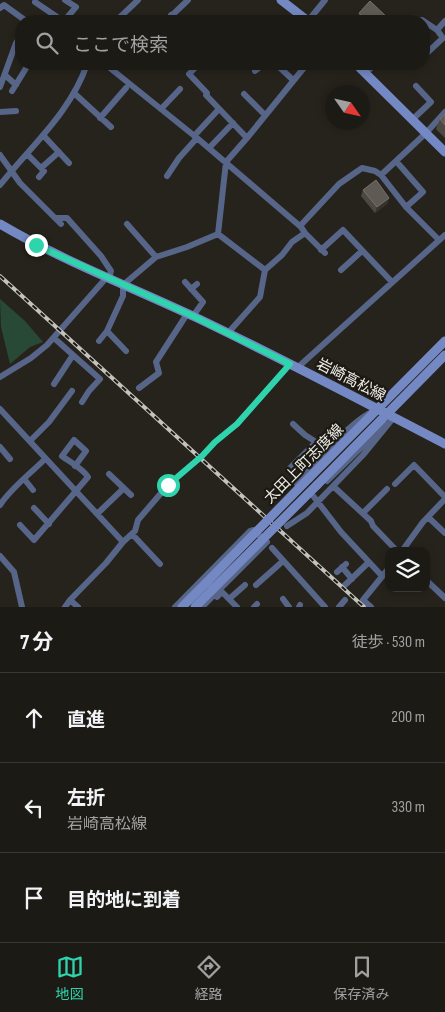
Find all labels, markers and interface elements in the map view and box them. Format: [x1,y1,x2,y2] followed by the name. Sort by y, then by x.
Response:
[15,15,430,70] search box
[33,29,61,57] icon: search
[73,34,168,57] text: ここで検索
[325,85,370,130] north arrow
[25,234,48,257] route end
[313,355,389,405] street label: 岩崎高松線
[260,420,348,508] street label: 太田上町志度線
[157,474,180,497] route start
[385,547,430,592] map controls
[385,547,430,592] button: layers
[20,630,53,655] text: 7 分
[352,633,425,652] text: 徒歩 · 530 m
[20,704,48,732] icon: ahead
[391,708,425,727] text: 200 m
[67,709,105,732] text: 直進
[67,787,105,810] text: 左折
[20,794,48,822] icon: left
[392,798,425,817] text: 330 m
[67,815,147,834] text: 岩崎高松線
[20,884,48,912] icon: arrive
[67,889,181,912] text: 目的地に到着
[56,953,84,1003] tab: 地図
[195,953,223,1003] tab: 経路
[334,953,390,1003] tab: 保存済み

